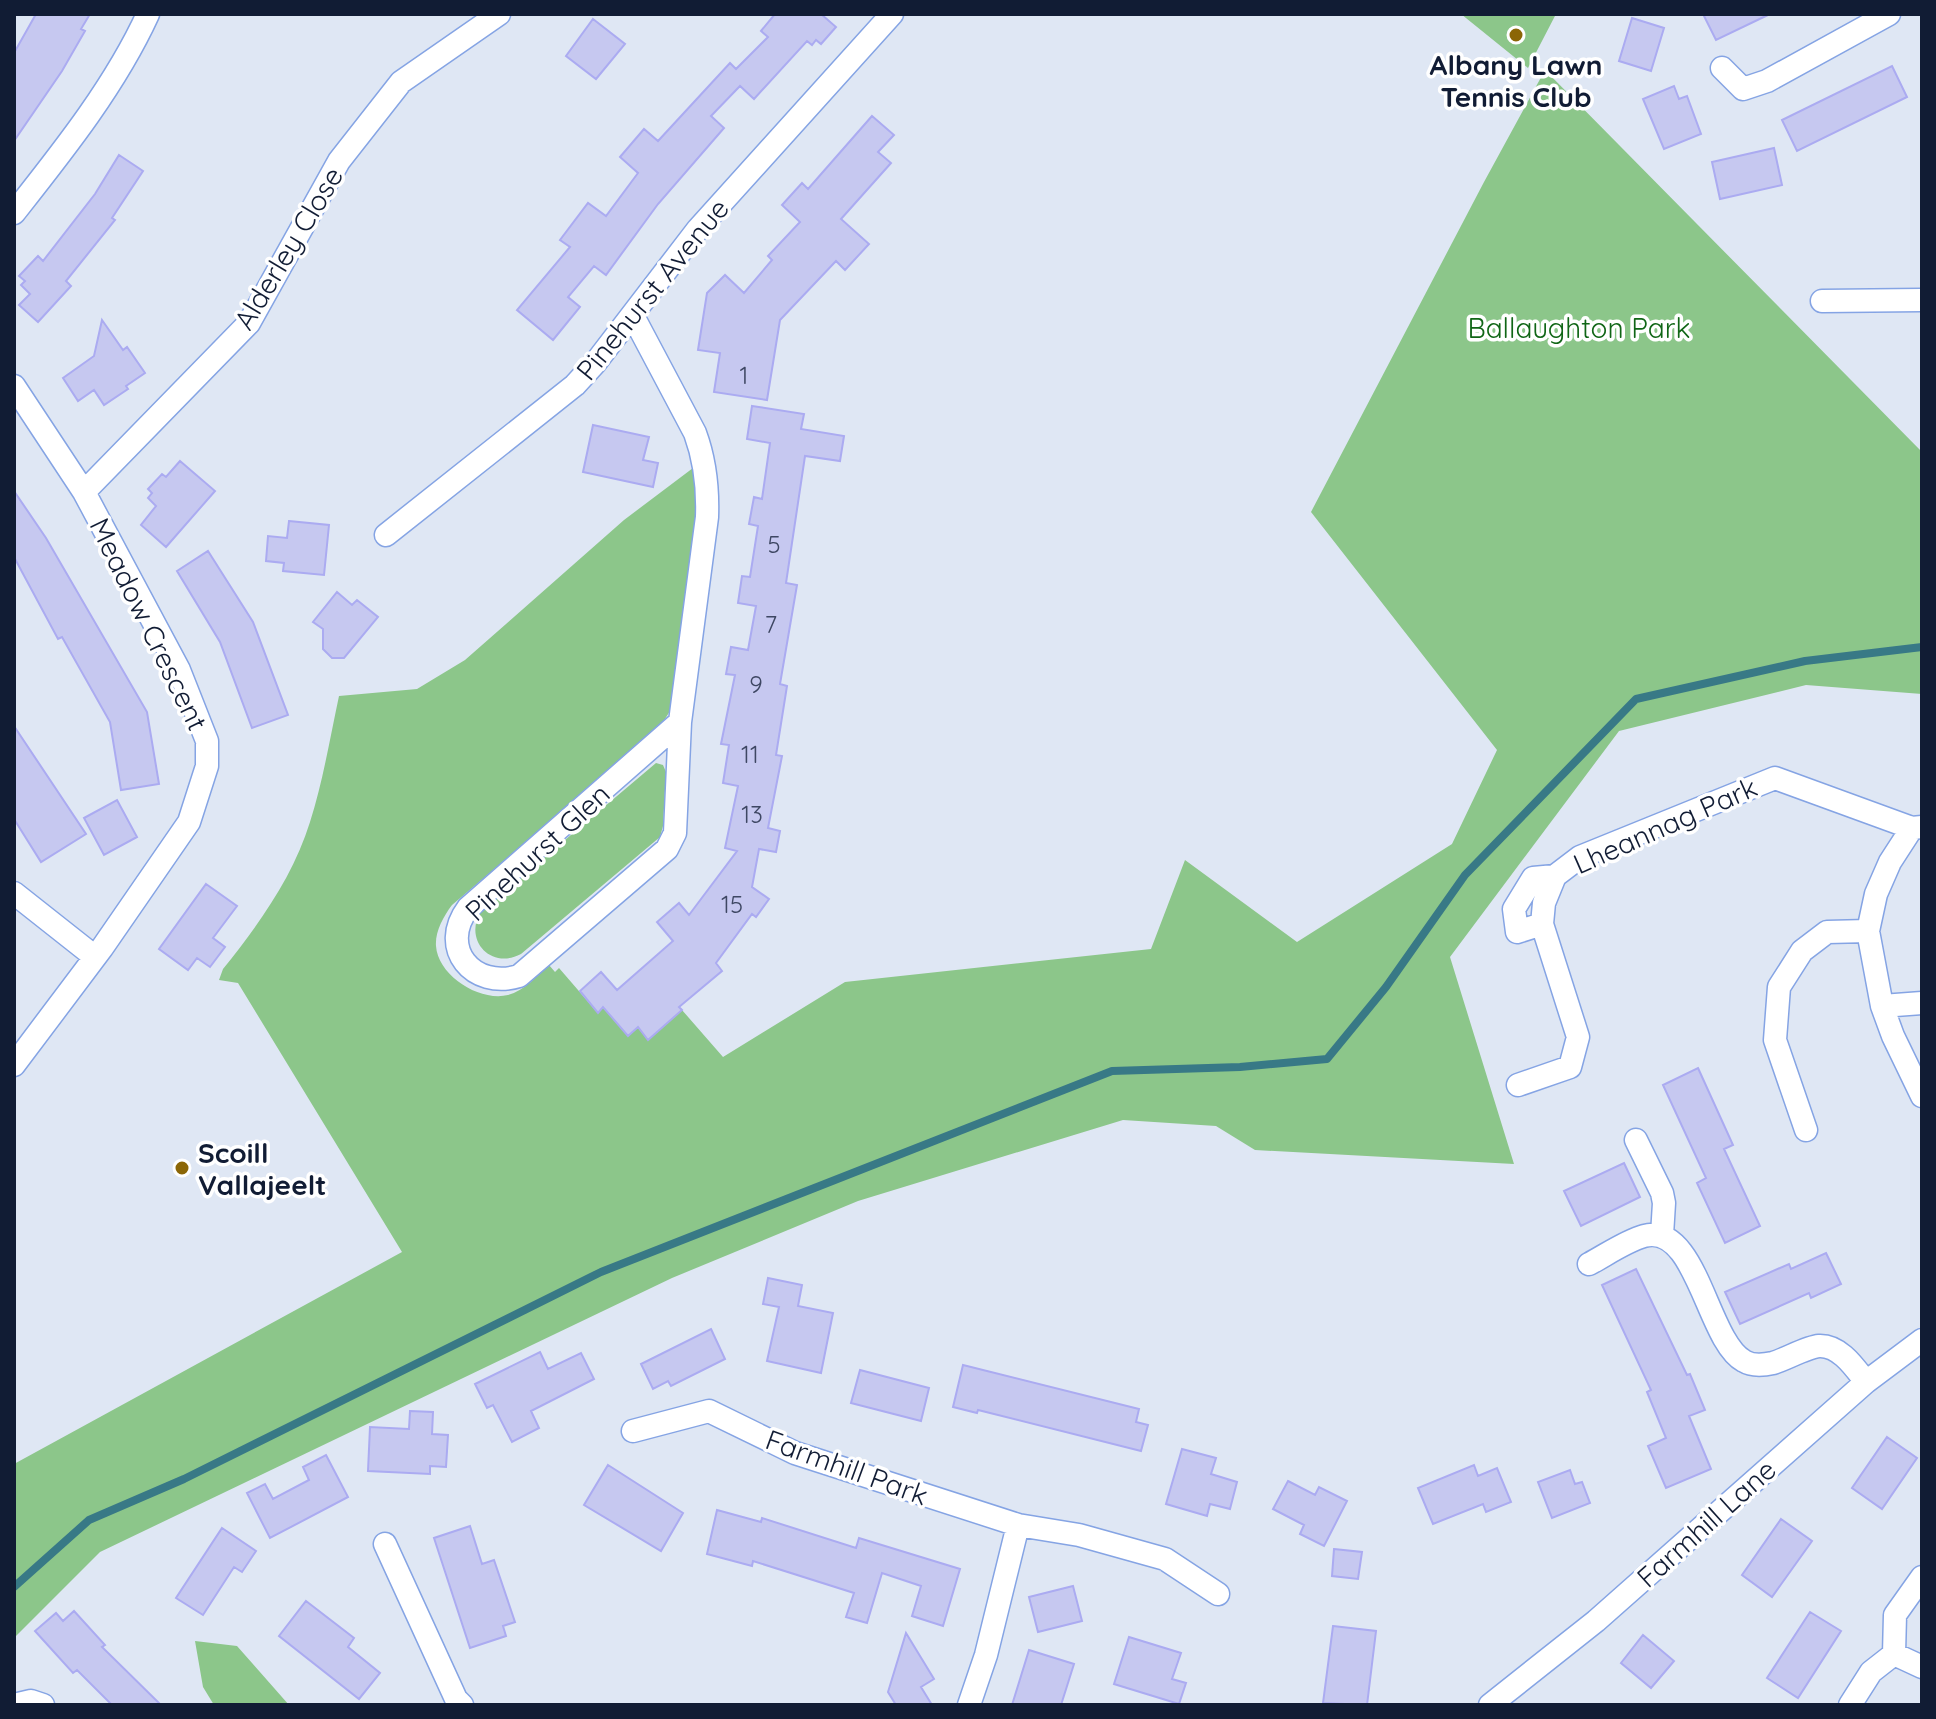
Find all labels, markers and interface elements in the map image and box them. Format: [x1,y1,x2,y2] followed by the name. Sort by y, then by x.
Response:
[1507,26,1525,44] marker: Albany Lawn Tennis Club
[1430,47,1602,114] place label: Albany Lawn Tennis Club
[226,160,350,336] street label: Alderley Close
[568,191,736,387] street label: Pinehurst Avenue
[1467,310,1691,345] park label: Ballaughton Park
[740,360,748,390] house number: 1
[82,512,216,736] street label: Meadow Crescent
[767,529,781,559] house number: 5
[765,609,777,639] house number: 7
[749,669,763,699] house number: 9
[741,739,759,769] house number: 11
[1568,769,1762,881] street label: Lheannag Park
[457,776,617,928] street label: Pinehurst Glen
[741,799,763,829] house number: 13
[721,889,743,919] house number: 15
[198,1135,327,1202] place label: Scoill Vallajeelt
[173,1159,191,1177] marker: Scoill Vallajeelt
[761,1421,933,1513] street label: Farmhill Park
[1629,1451,1783,1595] street label: Farmhill Lane

